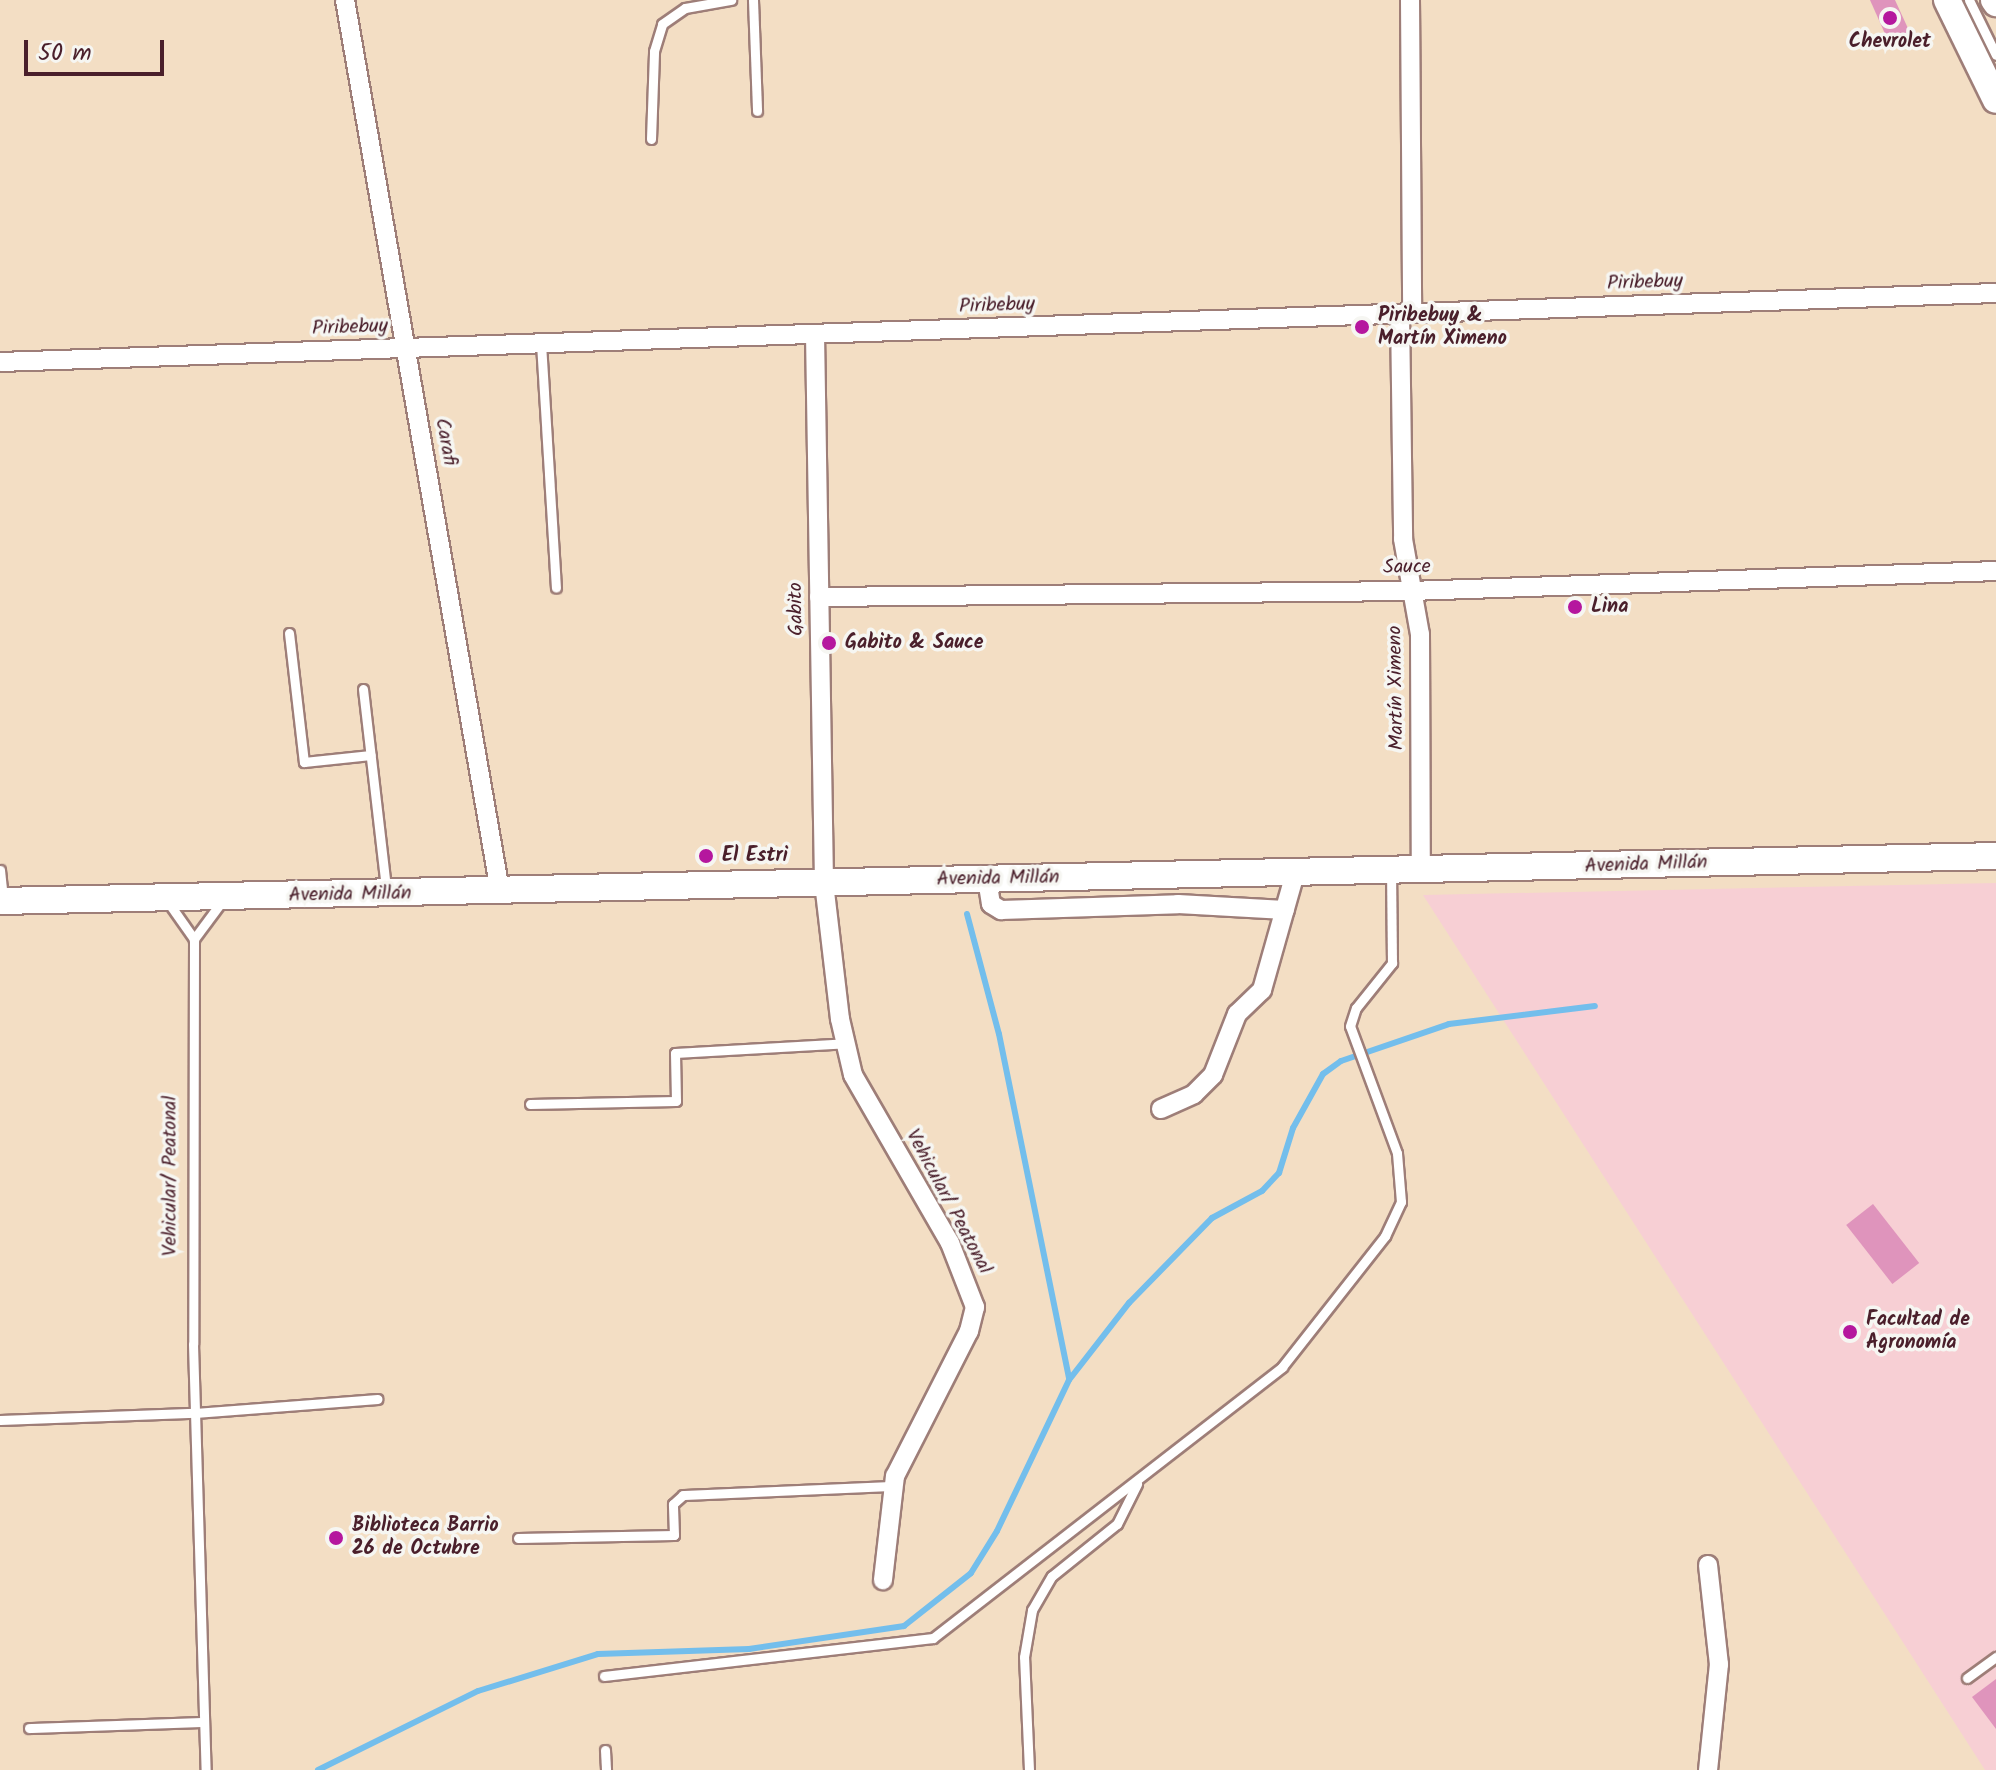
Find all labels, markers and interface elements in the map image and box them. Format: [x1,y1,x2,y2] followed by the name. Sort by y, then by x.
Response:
[1881,9,1899,27] marker: Chevrolet
[28,24,168,74] scale bar
[1849,30,1931,54] place label: Chevrolet
[38,34,92,73] text: 50 m
[1607,270,1683,296] street label: Piribebuy
[959,293,1035,319] street label: Piribebuy
[1378,304,1507,351] place label: Piribebuy & Martín Ximeno
[312,315,388,341] street label: Piribebuy
[1353,318,1371,336] marker: Piribebuy & Martín Ximeno
[429,416,461,468] street label: Carafi
[1383,556,1431,580] street label: Sauce
[785,582,809,636] street label: Gabito
[1591,595,1628,619] place label: Lina
[1566,598,1584,616] marker: Lina
[1384,625,1410,751] street label: Martín Ximeno
[845,631,983,655] place label: Gabito & Sauce
[820,634,838,652] marker: Gabito & Sauce
[722,844,788,868] place label: El Estri
[697,847,715,865] marker: El Estri
[1584,851,1708,879] street label: Avenida Millán
[936,866,1060,892] street label: Avenida Millán
[288,882,412,908] street label: Avenida Millán
[159,1096,183,1256] street label: Vehicular/ Peatonal
[900,1125,996,1279] street label: Vehicular/ Peatonal
[1866,1308,1970,1355] place label: Facultad de Agronomía
[1841,1323,1859,1341] marker: Facultad de Agronomía
[352,1514,499,1561] place label: Biblioteca Barrio 26 de Octubre
[327,1529,345,1547] marker: Biblioteca Barrio 26 de Octubre

